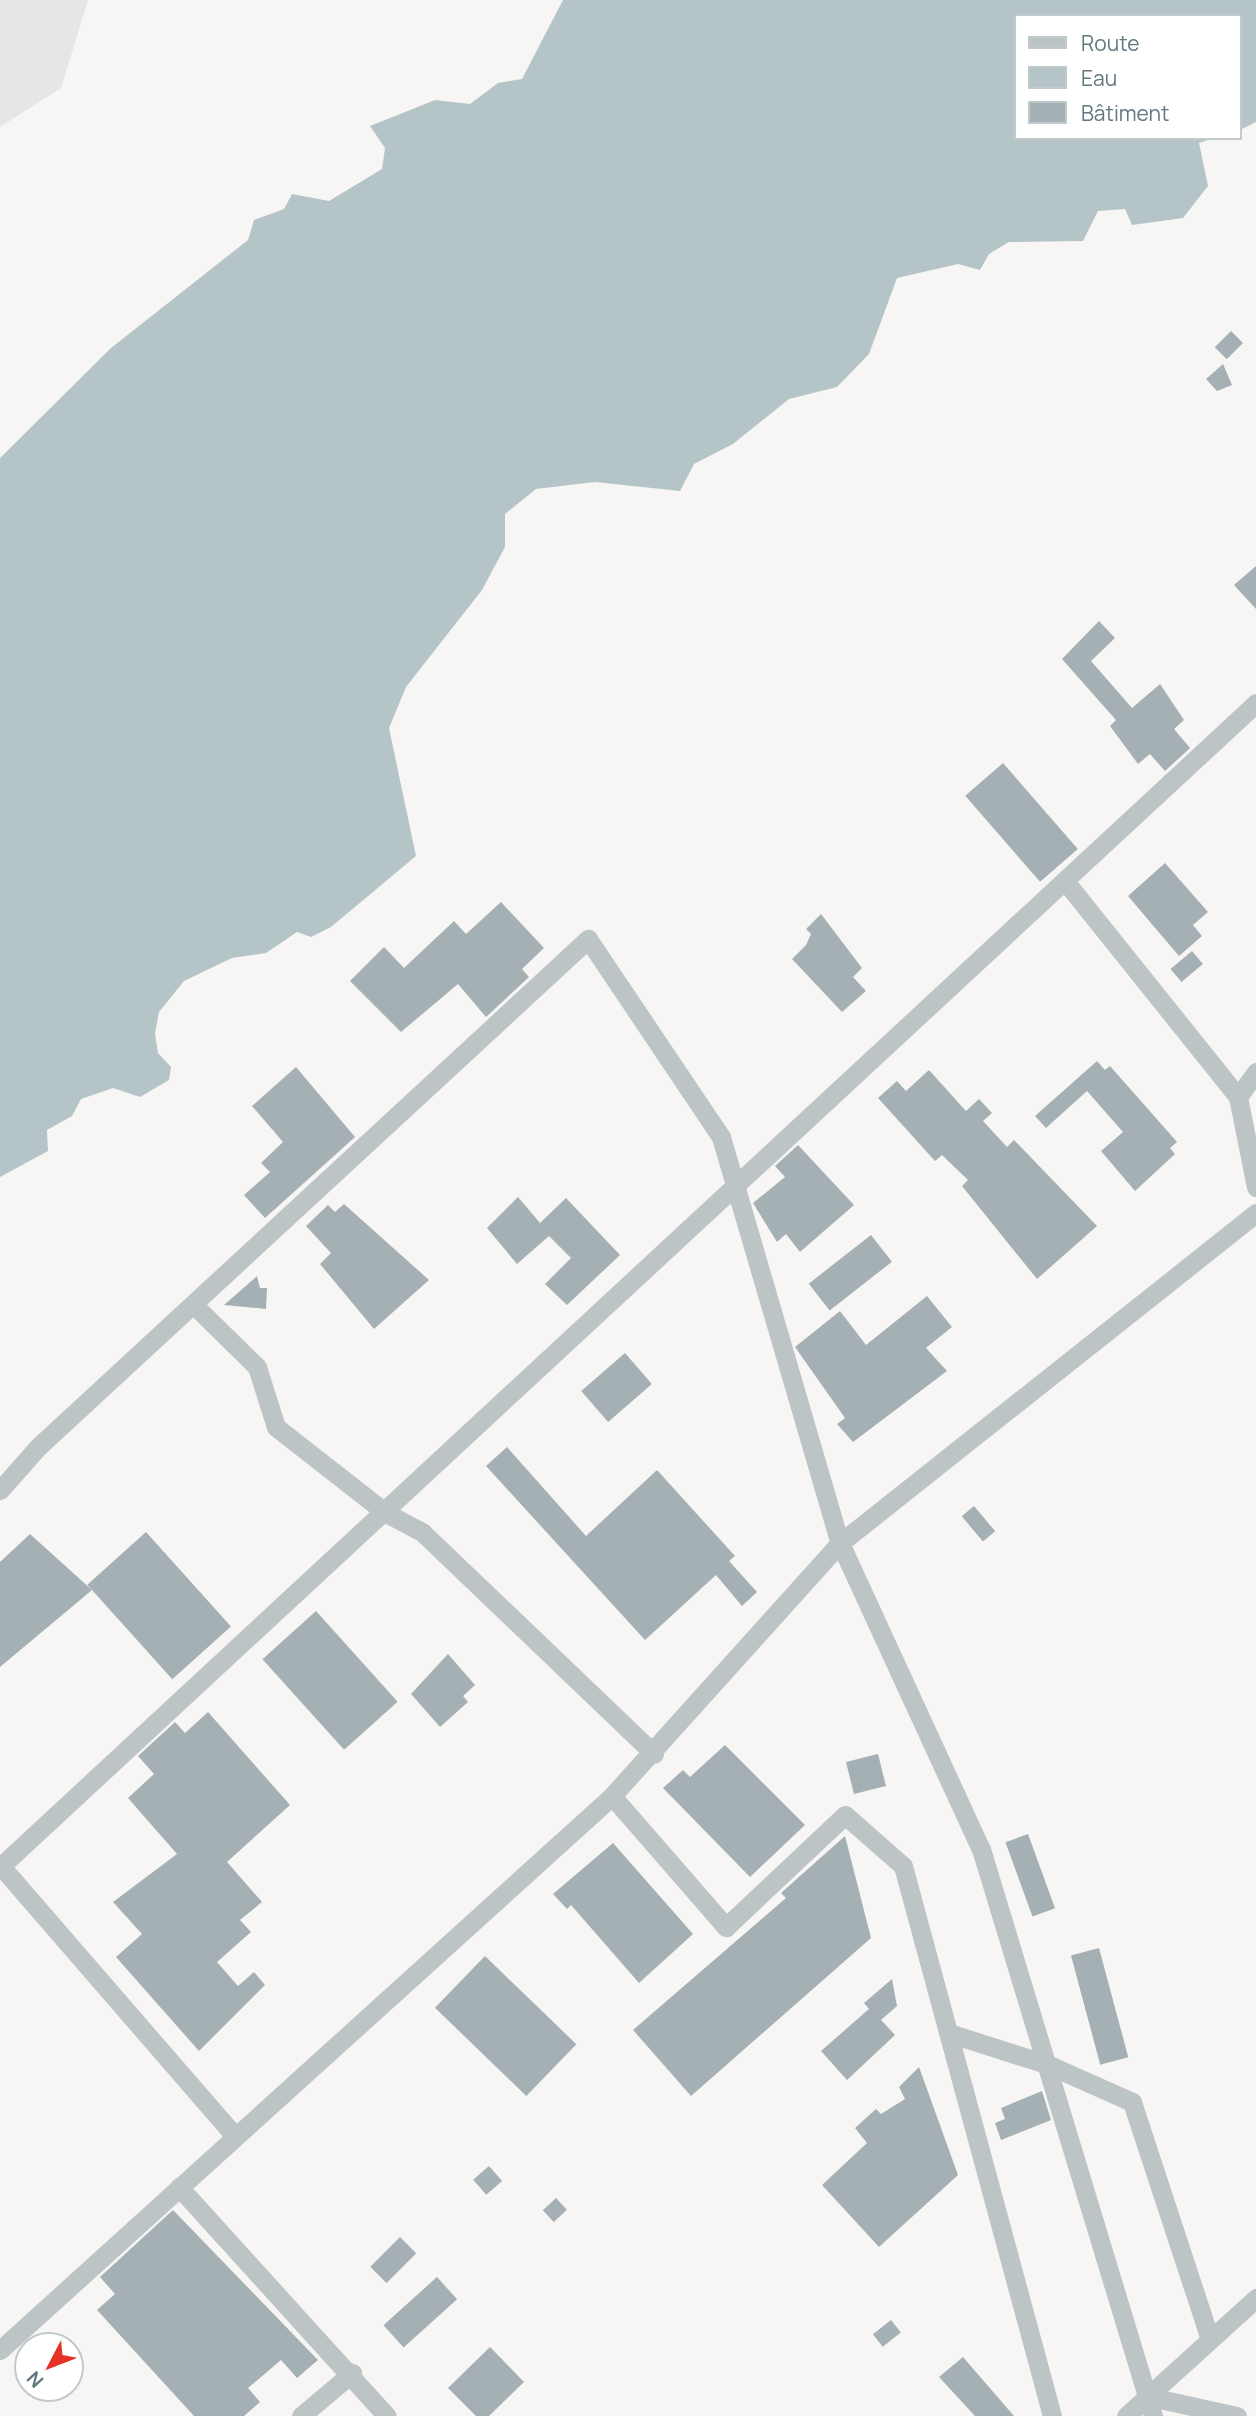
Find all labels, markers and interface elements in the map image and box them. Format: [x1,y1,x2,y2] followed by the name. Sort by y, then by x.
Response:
[1014,14,1242,140] legend
[1081,29,1139,57] text: Route
[1081,64,1117,92] text: Eau
[1081,99,1169,127] text: Bâtiment
[14,2332,84,2402] north arrow
[21,2366,49,2393] text: N

